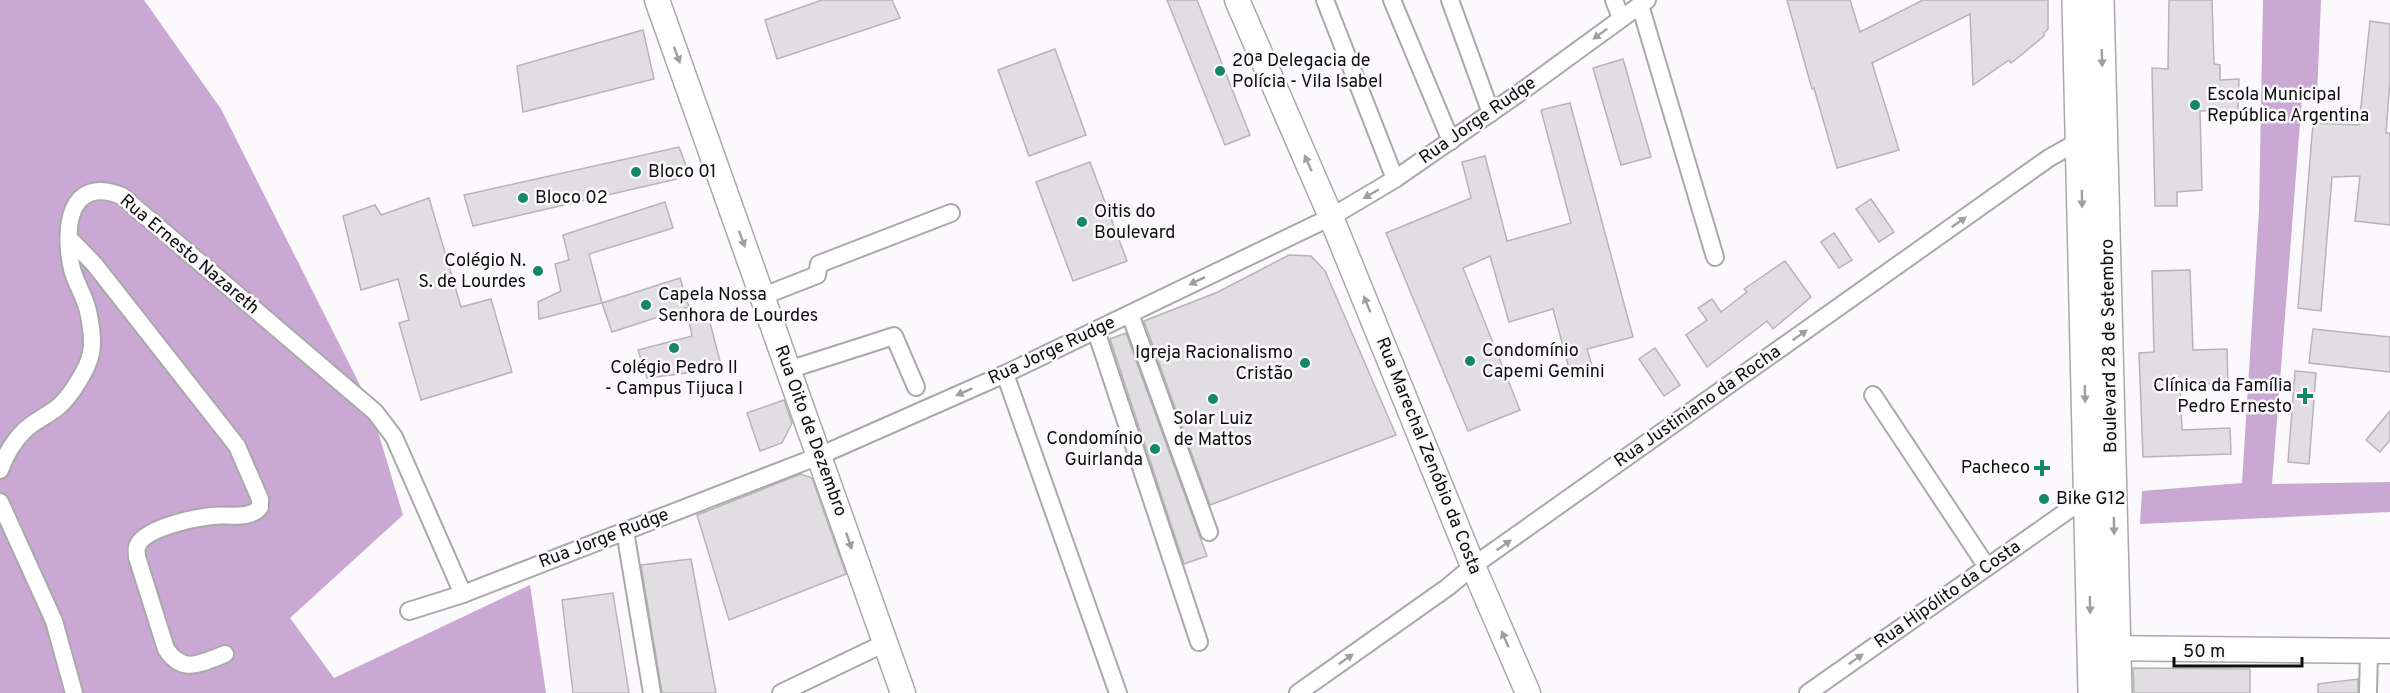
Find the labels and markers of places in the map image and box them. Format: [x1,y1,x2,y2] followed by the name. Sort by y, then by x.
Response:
[1232,50,1383,94] place label: 20ª Delegacia de Polícia - Vila Isabel
[1213,64,1227,78] marker: 20ª Delegacia de Polícia - Vila Isabel
[2207,84,2369,128] place label: Escola Municipal República Argentina
[2188,98,2202,112] marker: Escola Municipal República Argentina
[648,161,717,184] place label: Bloco 01
[629,165,643,179] marker: Bloco 01
[535,187,608,210] place label: Bloco 02
[516,191,530,205] marker: Bloco 02
[1094,201,1175,245] place label: Oitis do Boulevard
[1075,215,1089,229] marker: Oitis do Boulevard
[418,250,526,294] place label: Colégio N. S. de Lourdes
[531,264,545,278] marker: Colégio N. S. de Lourdes
[658,284,818,328] place label: Capela Nossa Senhora de Lourdes
[639,298,653,312] marker: Capela Nossa Senhora de Lourdes
[1482,340,1605,384] place label: Condomínio Capemi Gemini
[667,341,681,355] marker: Colégio Pedro II - Campus Tijuca I
[1135,342,1293,386] place label: Igreja Racionalismo Cristão
[1463,354,1477,368] marker: Condomínio Capemi Gemini
[1298,356,1312,370] marker: Igreja Racionalismo Cristão
[605,357,743,401] place label: Colégio Pedro II - Campus Tijuca I
[2153,375,2292,419] place label: Clínica da Família Pedro Ernesto
[2296,387,2314,405] marker: Clínica da Família Pedro Ernesto
[1206,392,1220,406] marker: Solar Luiz de Mattos
[1173,408,1253,452] place label: Solar Luiz de Mattos
[1046,428,1143,472] place label: Condomínio Guirlanda
[1148,442,1162,456] marker: Condomínio Guirlanda
[1961,457,2030,480] place label: Pacheco
[2035,461,2049,475] marker: Pacheco
[2056,488,2125,511] place label: Bike G12
[2037,492,2051,506] marker: Bike G12

